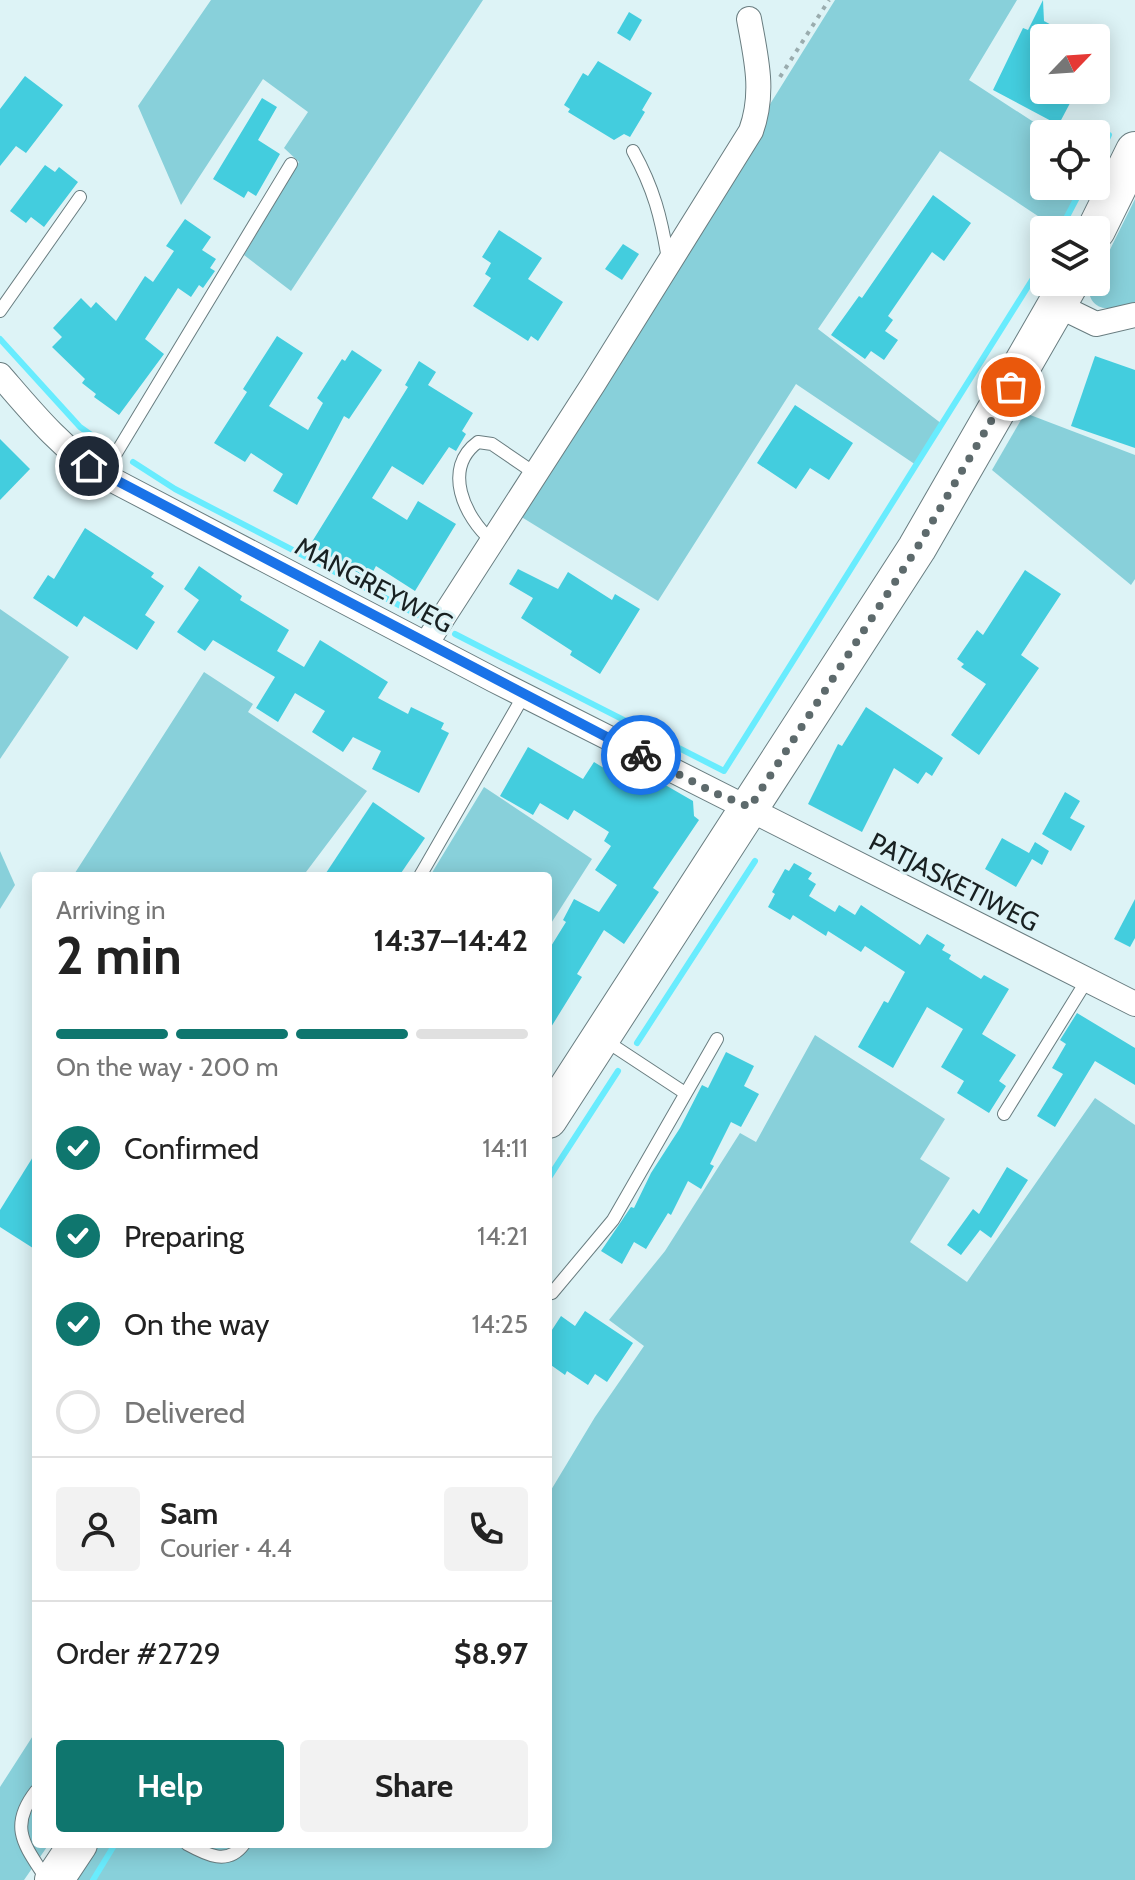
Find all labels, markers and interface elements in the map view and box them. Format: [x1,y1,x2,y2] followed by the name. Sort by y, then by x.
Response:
[1030,24,1110,104] north arrow
[1030,24,1110,296] map controls
[1030,120,1110,200] button: locate
[1030,216,1110,296] button: layers
[977,353,1045,421] pin
[989,365,1033,409] icon: bag
[55,432,123,500] pin
[67,444,111,488] icon: home
[290,530,458,640] street label: MANGREYWEG
[601,715,681,795] courier
[619,733,663,777] icon: bike
[864,826,1044,938] street label: PATJASKETIWEG
[56,894,166,926] text: Arriving in
[374,922,528,959] text: 14:37–14:42
[56,924,182,987] text: 2 min
[56,1051,279,1083] text: On the way · 200 m
[56,1126,100,1170] icon: check
[124,1130,259,1167] text: Confirmed
[482,1132,528,1164] text: 14:11
[56,1214,100,1258] icon: check
[124,1218,244,1255] text: Preparing
[477,1220,528,1252] text: 14:21
[56,1302,100,1346] icon: check
[124,1306,269,1343] text: On the way
[471,1308,528,1340] text: 14:25
[124,1394,245,1431] text: Delivered
[56,1487,140,1571] button: person
[444,1487,528,1571] button: phone
[160,1495,218,1532] text: Sam
[160,1532,292,1564] text: Courier · 4.4
[56,1635,221,1672] text: Order #2729
[454,1635,528,1672] text: $8.97
[56,1740,284,1832] button: Help
[300,1740,528,1832] button: Share

